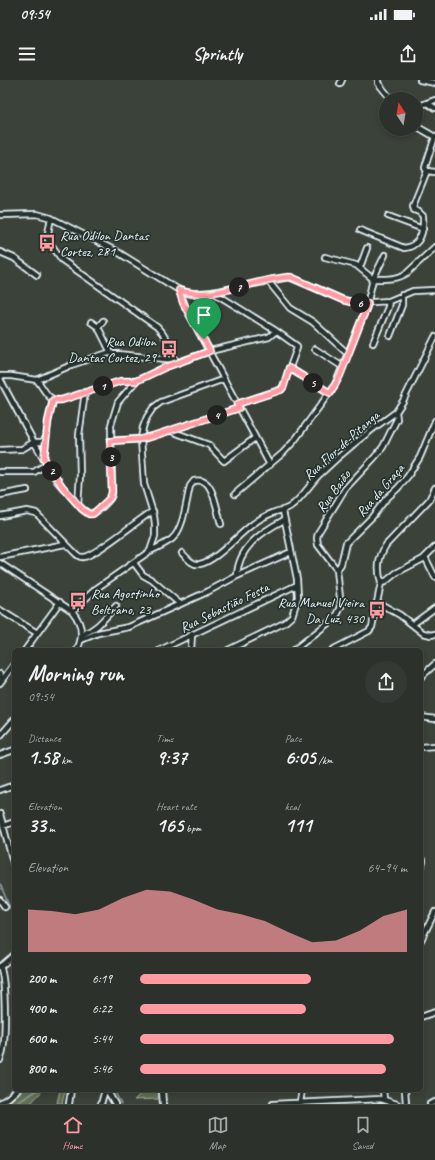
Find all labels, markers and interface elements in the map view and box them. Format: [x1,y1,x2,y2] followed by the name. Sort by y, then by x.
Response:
[20,5,50,24] text: 09:54
[16,43,38,65] icon: menu
[193,43,242,65] text: Sprintly
[397,43,419,65] icon: share
[379,92,423,136] north arrow
[379,92,423,136] map controls
[60,227,150,260] place label: Rua Odilon Dantas Cortez, 281
[37,233,57,253] bus stop icon: Rua Odilon Dantas Cortez, 281
[229,277,249,297] pin: 7
[237,280,241,294] text: 7
[350,293,370,313] pin: 6
[357,296,363,310] text: 6
[187,298,221,339] pin
[193,304,215,326] icon: arrive
[68,333,158,366] place label: Rua Odilon Dantas Cortez, 29
[159,339,179,359] bus stop icon: Rua Odilon Dantas Cortez, 29
[303,373,323,393] pin: 5
[93,376,113,396] pin: 1
[311,376,315,390] text: 5
[101,379,105,393] text: 1
[207,405,227,425] pin: 4
[300,406,384,484] street label: Rua Flor-de-Pitanga
[215,408,219,422] text: 4
[101,447,121,467] pin: 3
[109,450,113,464] text: 3
[353,460,409,520] street label: Rua da Graça
[42,461,62,481] pin: 2
[50,464,54,478] text: 2
[312,466,355,516] street label: Rua Baião
[177,578,273,636] street label: Rua Sebastião Festa
[91,585,161,618] place label: Rua Agostinho Beltrano, 23
[68,591,88,611] bus stop icon: Rua Agostinho Beltrano, 23
[278,594,366,627] place label: Rua Manuel Vieira Da Luz, 430
[367,600,387,620] bus stop icon: Rua Manuel Vieira Da Luz, 430
[28,660,124,688] text: Morning run
[365,661,407,703] button: share
[28,689,54,705] text: 09:54
[28,731,61,745] text: Distance
[156,731,173,745] text: Time
[285,731,302,745] text: Pace
[28,745,59,770] text: 1.58
[156,745,187,770] text: 9:37
[285,745,316,770] text: 6:05
[59,753,72,767] text: km
[316,753,333,767] text: /km
[28,799,62,813] text: Elevation
[156,799,196,813] text: Heart rate
[285,799,299,813] text: kcal
[28,813,46,838] text: 33
[156,813,183,838] text: 165
[285,813,312,838] text: 111
[46,821,55,835] text: m
[183,821,201,835] text: bpm
[28,860,68,876] text: Elevation
[367,860,407,876] text: 64–94 m
[28,971,56,987] text: 200 m
[92,971,112,987] text: 6:19
[28,1001,56,1017] text: 400 m
[92,1001,112,1017] text: 6:22
[28,1031,56,1047] text: 600 m
[92,1031,112,1047] text: 5:44
[28,1061,56,1077] text: 800 m
[92,1061,112,1077] text: 5:46
[62,1114,84,1152] tab: Home
[207,1114,229,1152] tab: Map
[352,1114,374,1152] tab: Saved

